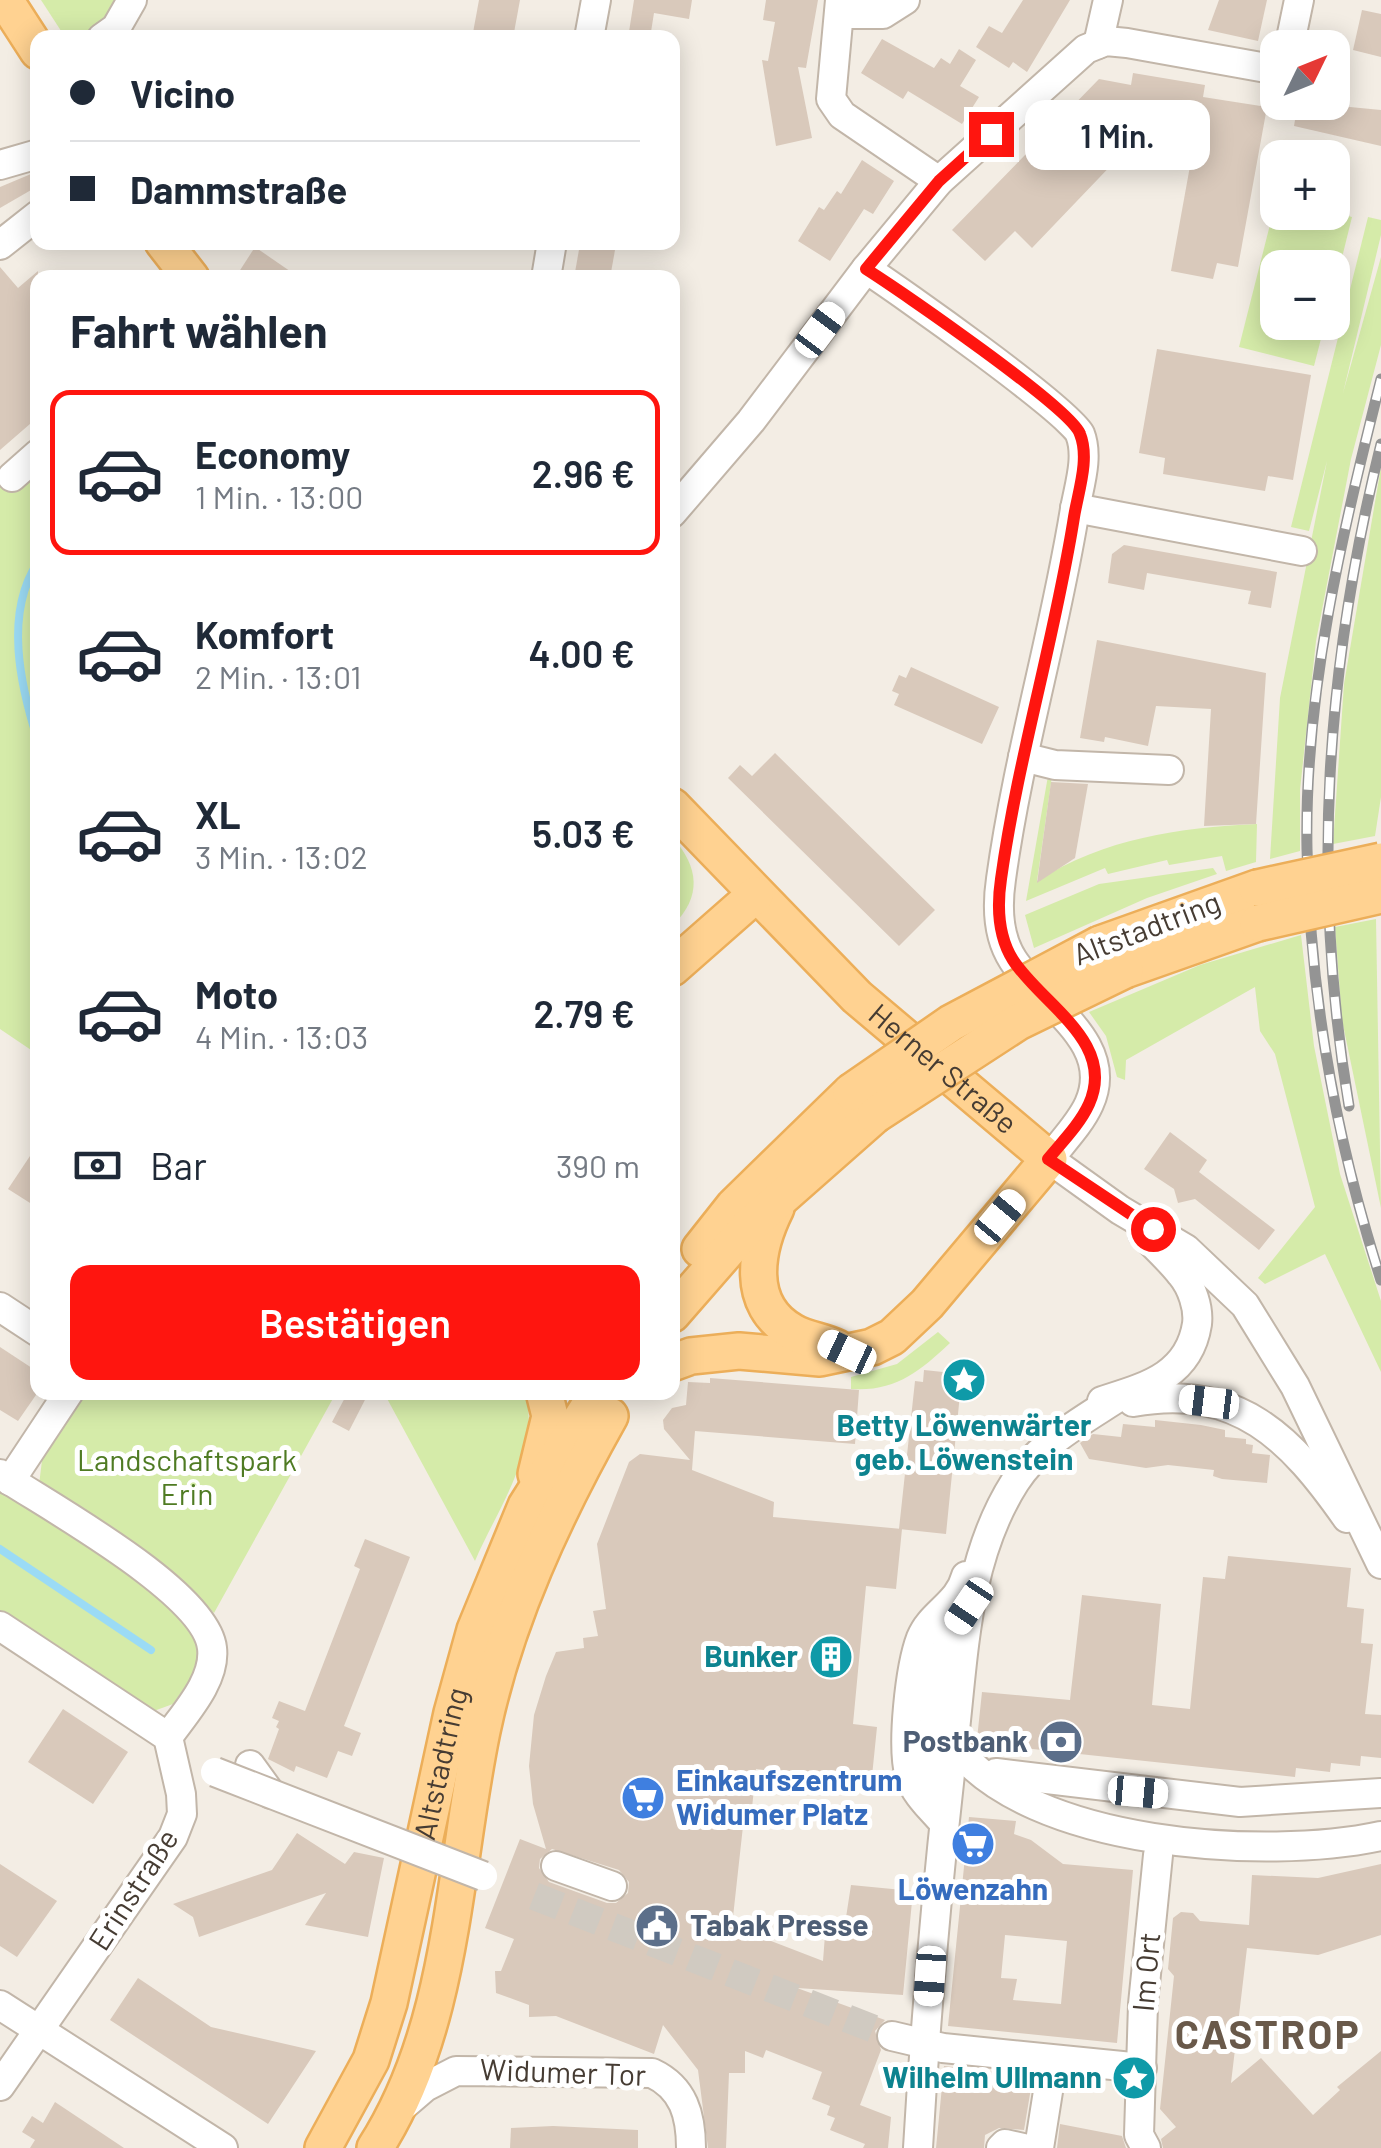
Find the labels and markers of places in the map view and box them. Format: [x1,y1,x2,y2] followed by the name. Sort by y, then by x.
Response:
[941,1357,987,1403] place icon: Betty Löwenwärter geb. Löwenstein
[836,1406,1092,1476] place label: Betty Löwenwärter geb. Löwenstein
[808,1634,854,1680] building icon: Bunker
[704,1637,798,1673] place label: Bunker
[1038,1719,1084,1765] bank icon: Postbank
[903,1722,1028,1758] place label: Postbank
[676,1761,902,1831] place label: Einkaufszentrum Widumer Platz
[620,1775,666,1821] supermarket icon: Einkaufszentrum Widumer Platz
[950,1821,996,1867] supermarket icon: Löwenzahn
[898,1870,1048,1906] place label: Löwenzahn
[634,1903,680,1949] public building icon: Tabak Presse
[690,1906,869,1942] place label: Tabak Presse
[1111,2055,1157,2101] place icon: Wilhelm Ullmann
[882,2058,1102,2094] place label: Wilhelm Ullmann

